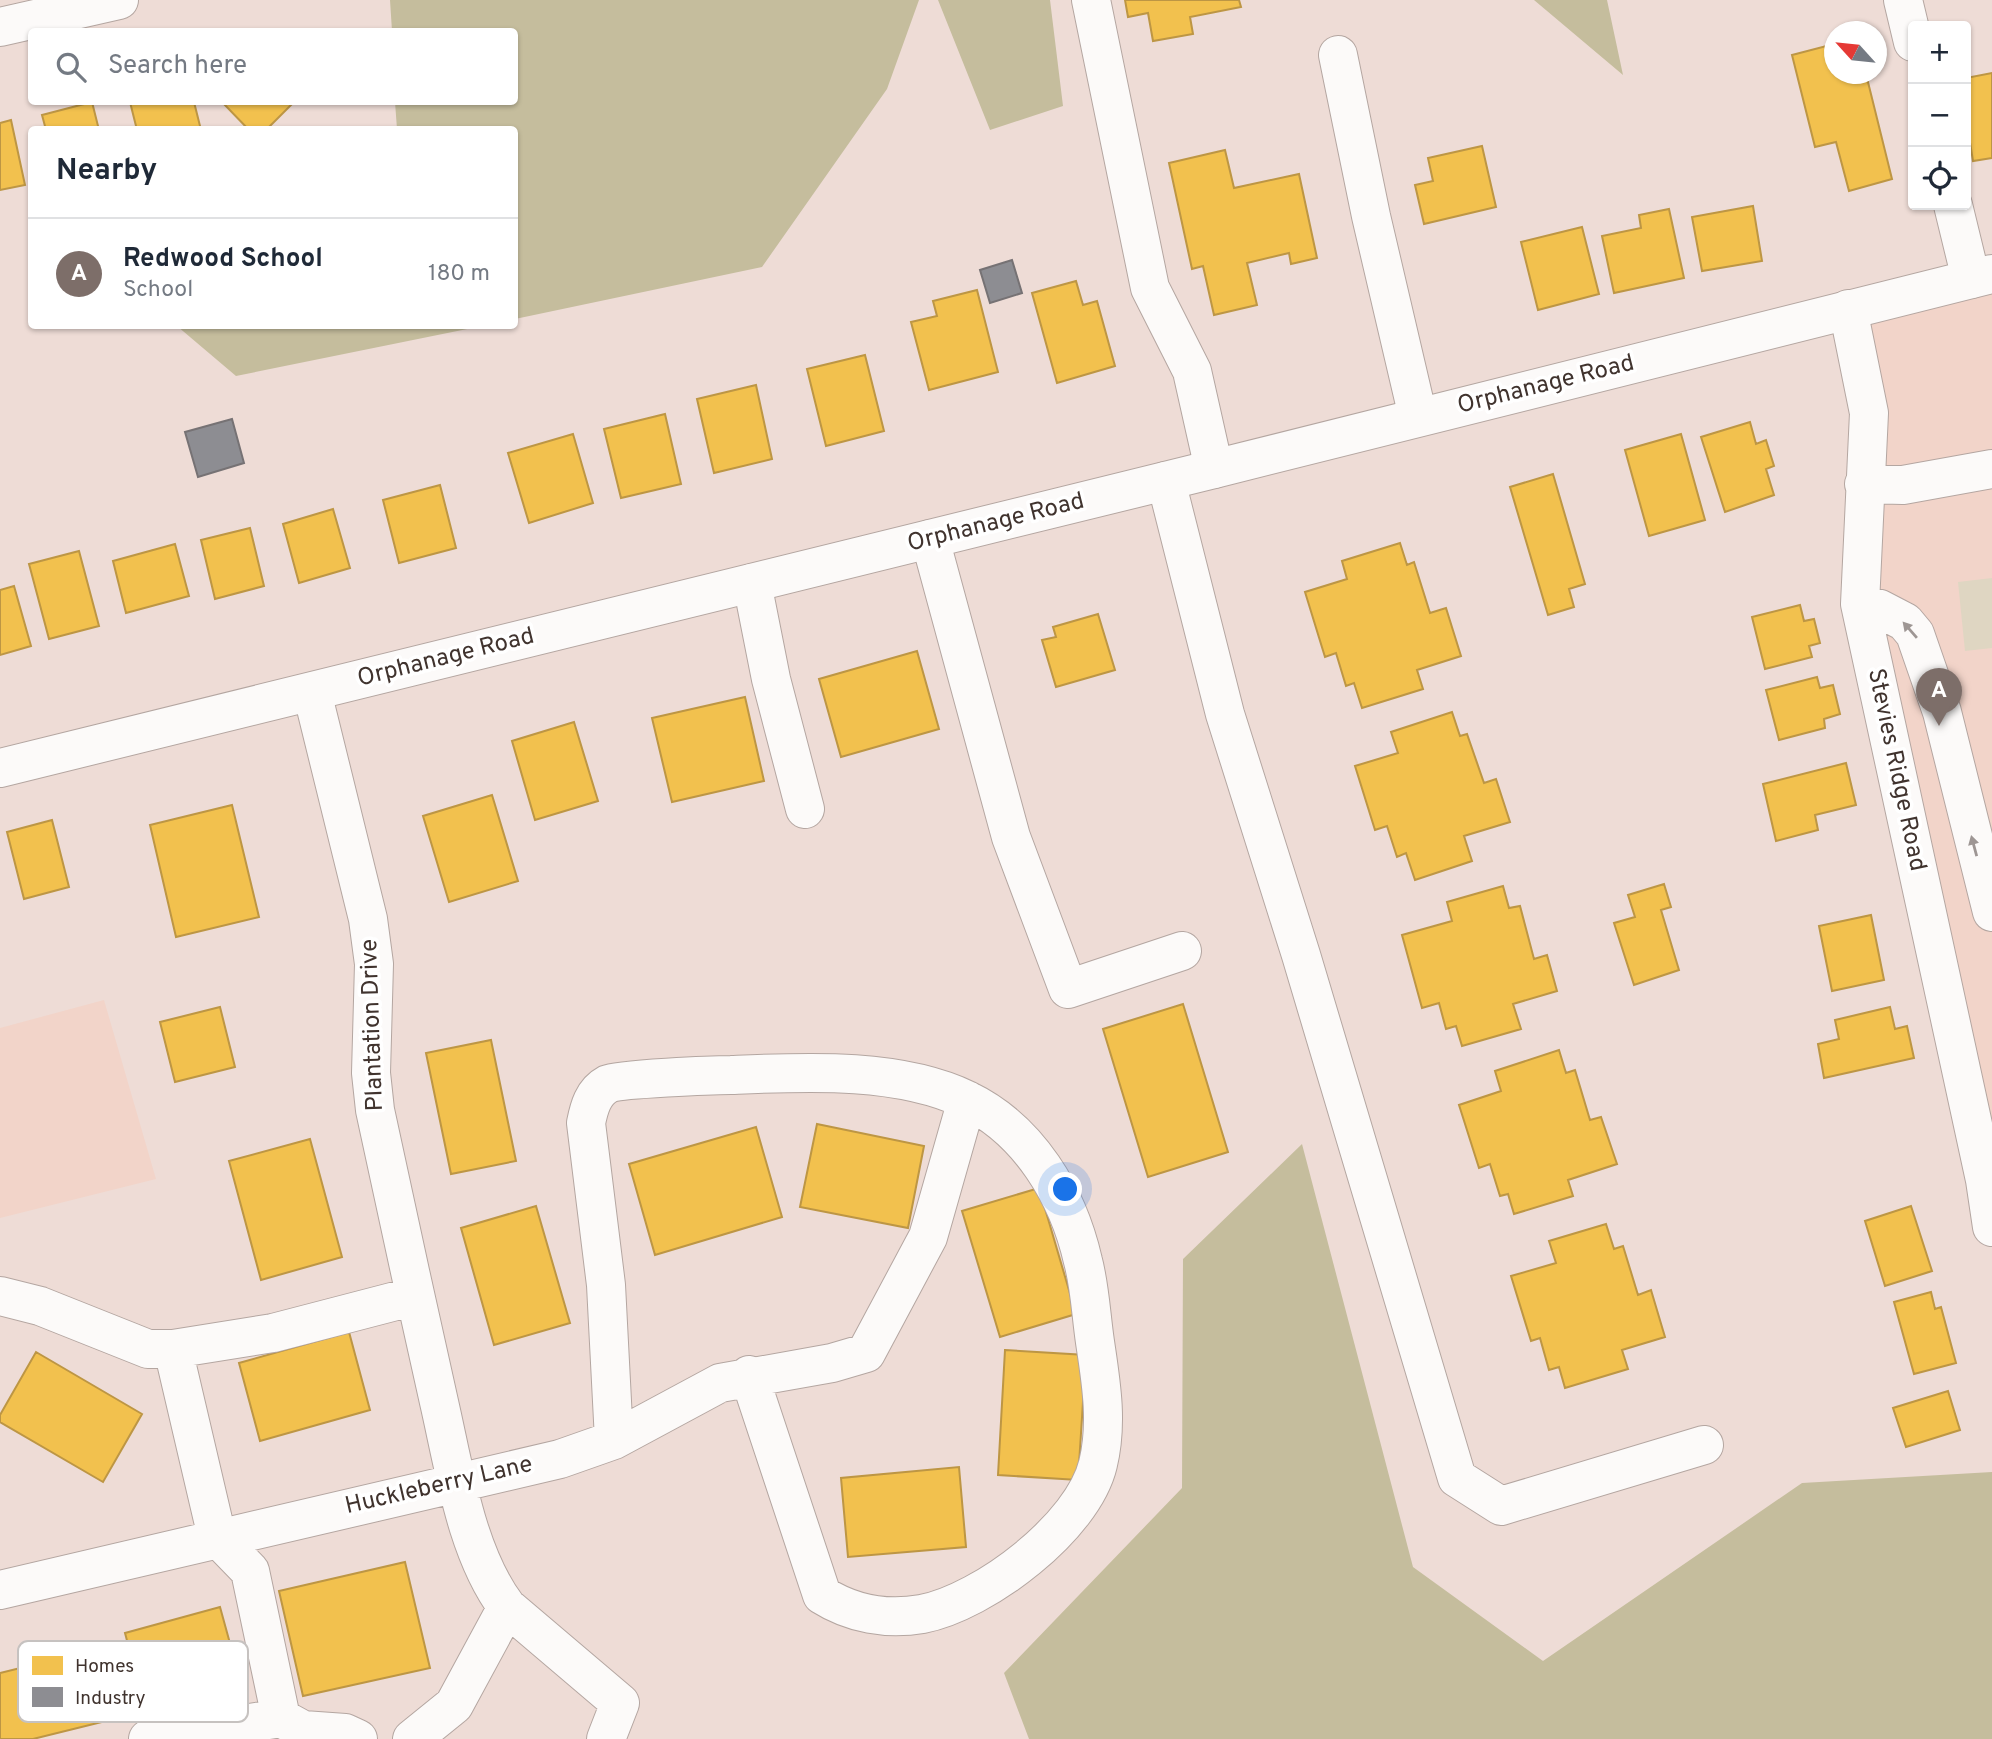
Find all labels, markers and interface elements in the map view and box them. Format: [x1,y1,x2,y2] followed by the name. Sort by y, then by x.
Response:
[1824,21,1887,84] north arrow
[1908,21,1971,210] map controls
[1908,21,1971,84] button: +
[28,28,518,105] search box
[52,48,90,86] icon: search
[108,50,247,83] text: Search here
[1908,84,1971,147] button: −
[1908,147,1971,210] button: locate
[56,153,157,190] text: Nearby
[123,243,323,276] text: Redwood School
[71,260,87,289] text: A
[428,260,490,289] text: 180 m
[123,276,193,305] text: School
[1455,349,1637,421] street label: Orphanage Road
[905,487,1087,559] street label: Orphanage Road
[1902,621,1918,639] one-way arrow
[355,622,537,694] street label: Orphanage Road
[1860,666,1932,874] street label: Stevies Ridge Road
[1916,668,1962,726] pin: A
[1968,835,1979,857] one-way arrow
[355,938,391,1112] street label: Plantation Drive
[1048,1172,1082,1206] your location
[342,1450,536,1522] street label: Huckleberry Lane
[18,1641,248,1722] legend
[75,1655,134,1679] text: Homes
[75,1687,145,1711] text: Industry

